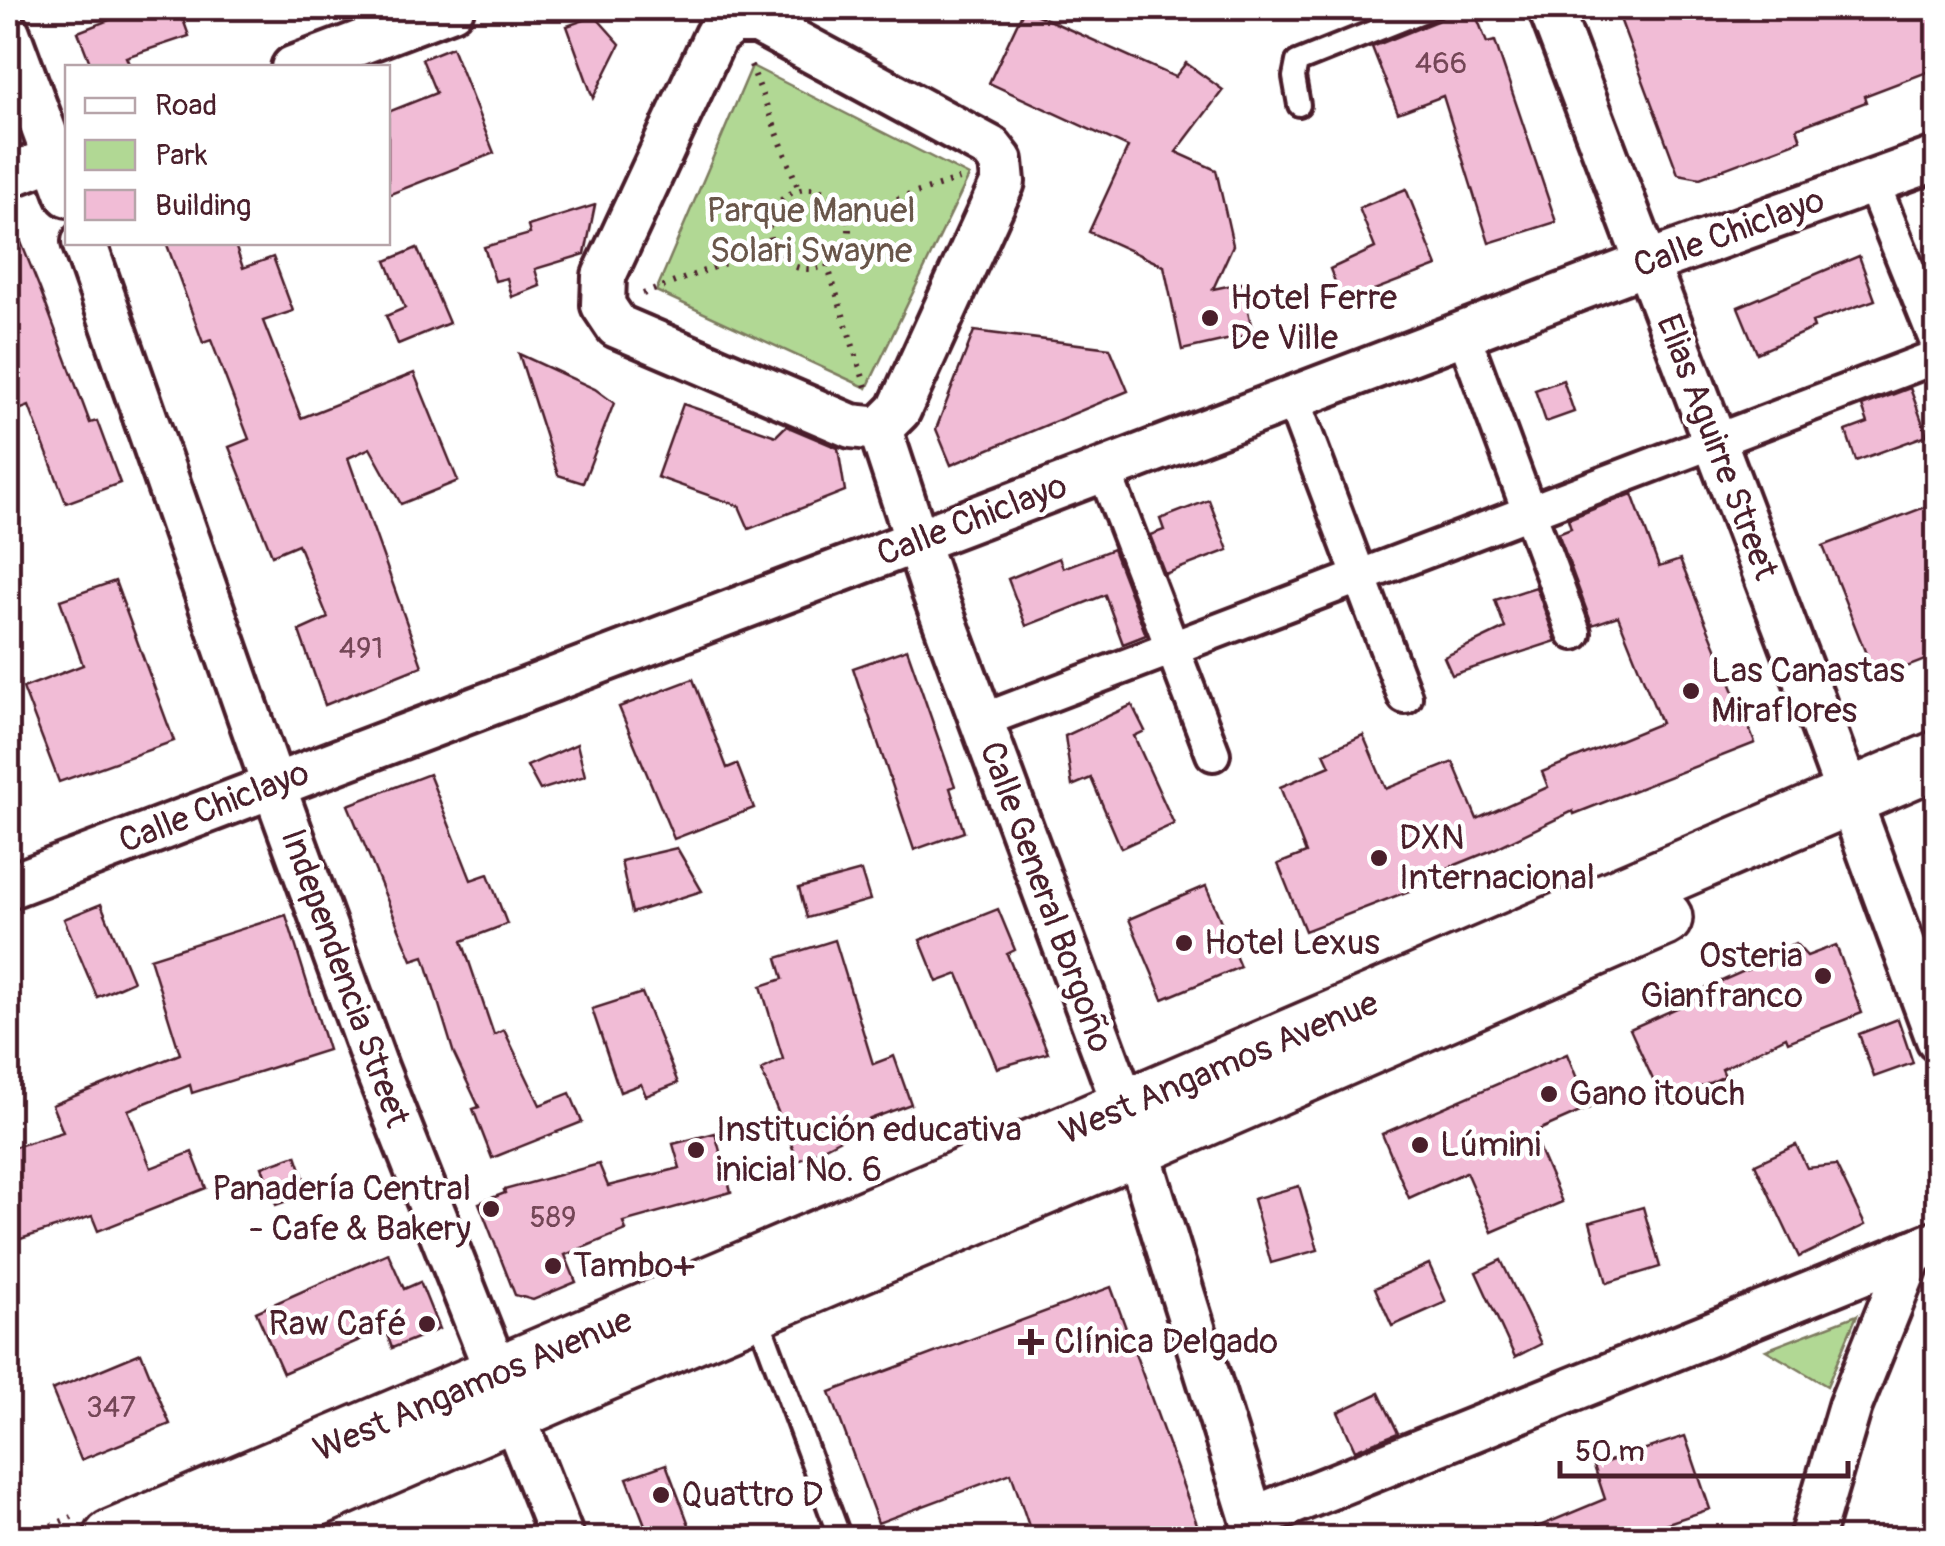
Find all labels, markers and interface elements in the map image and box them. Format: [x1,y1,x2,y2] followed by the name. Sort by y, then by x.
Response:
[1415,45,1467,82] house number: 466
[65,65,390,245] legend
[155,87,217,124] text: Road
[155,137,208,174] text: Park
[1627,178,1831,288] street label: Calle Chiclayo
[155,187,251,224] text: Building
[707,189,915,273] park label: Parque Manuel Solari Swayne
[1230,276,1397,360] place label: Hotel Ferre De Ville
[1199,307,1221,329] marker: Hotel Ferre De Ville
[1646,308,1788,587] street label: Elias Aguirre Street
[871,464,1073,576] street label: Calle Chiclayo
[339,630,383,667] house number: 491
[1711,649,1905,733] place label: Las Canastas Miraflores
[1680,680,1702,702] marker: Las Canastas Miraflores
[969,736,1123,1058] street label: Calle General Borgoño
[113,751,315,863] street label: Calle Chiclayo
[1399,816,1595,900] place label: DXN Internacional
[271,823,420,1134] street label: Independencia Street
[1368,847,1390,869] marker: DXN Internacional
[1204,921,1380,965] place label: Hotel Lexus
[1173,932,1195,954] marker: Hotel Lexus
[1640,934,1803,1018] place label: Osteria Gianfranco
[1812,965,1834,987] marker: Osteria Gianfranco
[1053,981,1385,1155] street label: West Angamos Avenue
[1569,1072,1745,1116] place label: Gano itouch
[1538,1083,1560,1105] marker: Gano itouch
[716,1108,1022,1192] place label: Institución educativa inicial No. 6
[1440,1123,1541,1167] place label: Lúmini
[1409,1134,1431,1156] marker: Lúmini
[685,1139,707,1161] marker: Institución educativa inicial No. 6
[212,1167,471,1251] place label: Panadería Central - Cafe & Bakery
[480,1198,502,1220] marker: Panadería Central - Cafe & Bakery
[530,1199,576,1236] house number: 589
[573,1244,695,1288] place label: Tambo+
[542,1255,564,1277] marker: Tambo+
[307,1298,639,1472] street label: West Angamos Avenue
[269,1302,407,1346] place label: Raw Café
[416,1313,438,1335] marker: Raw Café
[1054,1320,1278,1364] place label: Clínica Delgado
[1018,1329,1044,1355] marker: Clínica Delgado
[86,1389,136,1426] house number: 347
[1560,1416,1848,1478] scale bar
[1575,1433,1645,1470] text: 50 m
[681,1473,824,1517] place label: Quattro D
[650,1484,672,1506] marker: Quattro D

